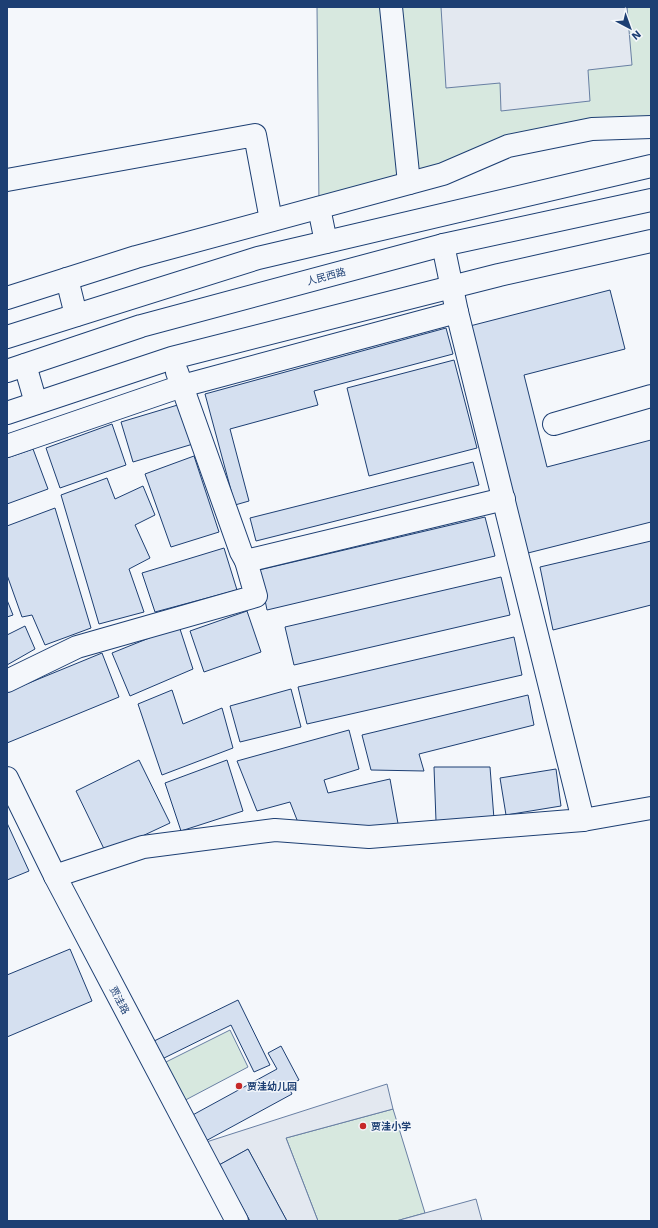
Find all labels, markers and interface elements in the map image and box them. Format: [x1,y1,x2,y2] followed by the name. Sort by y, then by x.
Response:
[610,8,650,48] north arrow
[629,28,644,43] text: N
[305,266,347,287] street label: 人民西路
[108,984,131,1016] street label: 贾洼路
[247,1080,297,1092] place label: 贾洼幼儿园
[234,1081,244,1091] marker: 贾洼幼儿园
[358,1121,368,1131] marker: 贾洼小学
[371,1121,411,1132] place label: 贾洼小学

